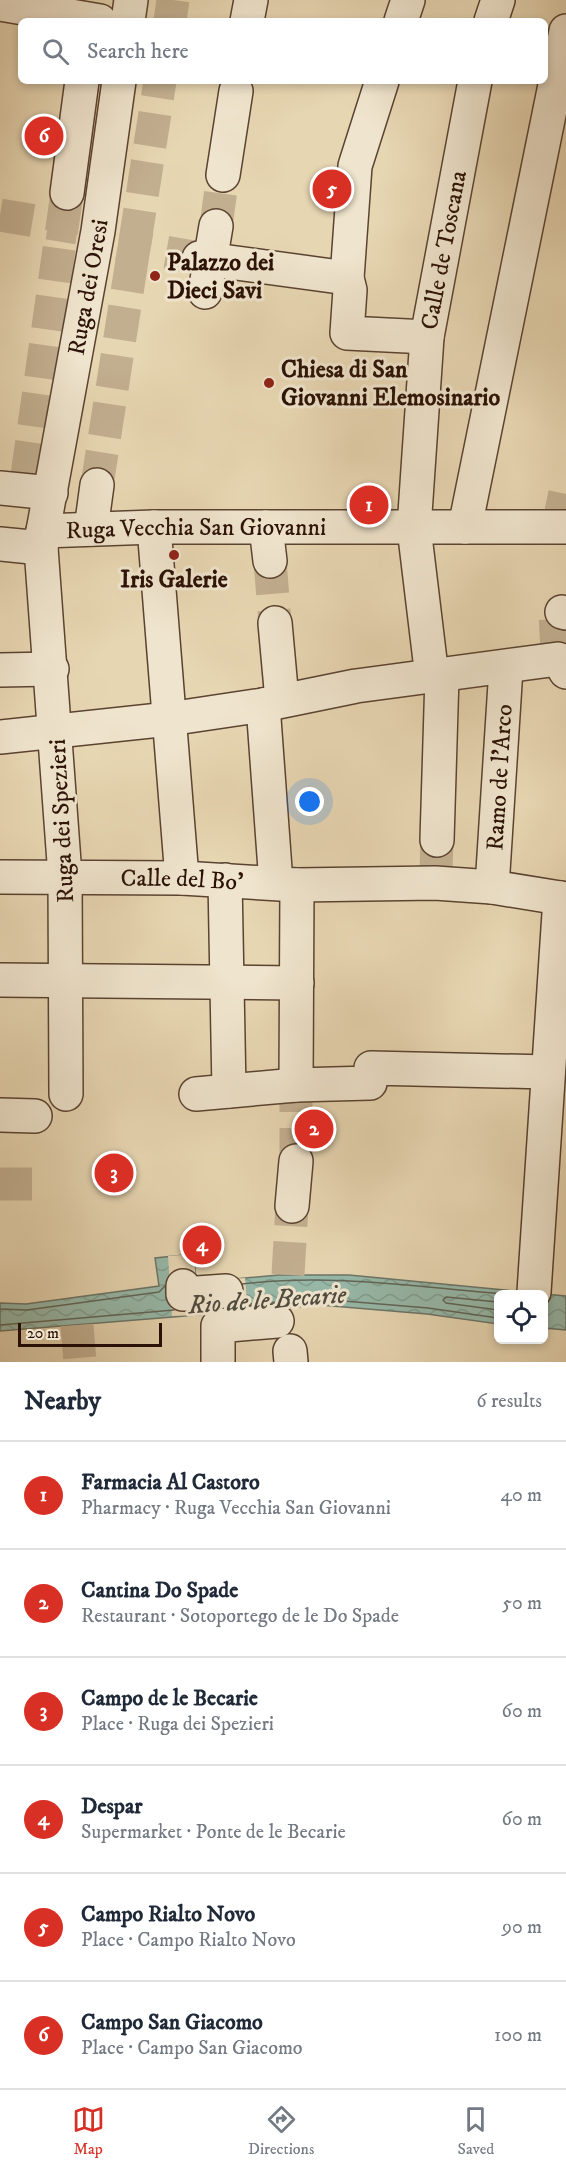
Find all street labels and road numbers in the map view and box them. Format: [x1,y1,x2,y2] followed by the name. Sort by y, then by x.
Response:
[415,167,474,332] street label: Calle de Toscana
[62,217,116,358] street label: Ruga dei Oresi
[65,513,326,546] street label: Ruga Vecchia San Giovanni
[480,703,520,851] street label: Ramo de l'Arco
[43,738,81,904] street label: Ruga dei Spezieri
[120,864,244,898] street label: Calle del Bo'

